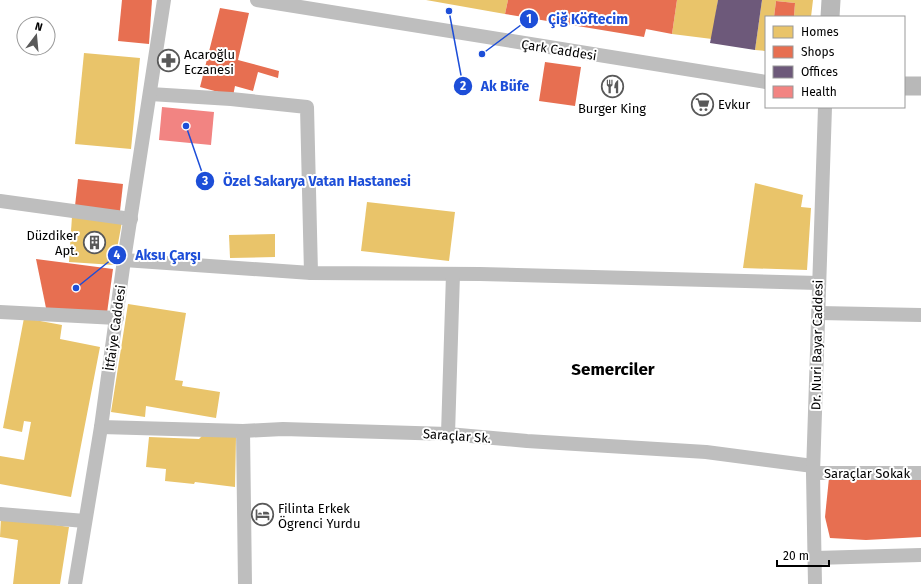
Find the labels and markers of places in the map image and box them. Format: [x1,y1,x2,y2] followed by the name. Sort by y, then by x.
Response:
[519,6,636,32] callout: Çiğ Köftecim
[184,47,235,77] place label: Acaroğlu Eczanesi
[155,48,181,74] pharmacy icon: Acaroğlu Eczanesi
[453,73,537,99] callout: Ak Büfe
[599,73,625,99] restaurant icon: Burger King
[690,91,716,117] supermarket icon: Evkur
[718,97,750,112] place label: Evkur
[578,101,646,116] place label: Burger King
[195,168,419,194] callout: Özel Sakarya Vatan Hastanesi
[26,228,78,258] place label: Düzdiker Apt.
[81,229,107,255] building icon: Düzdiker Apt.
[107,242,209,268] callout: Aksu Çarşı
[278,501,360,531] place label: Filinta Erkek Ögrenci Yurdu
[249,502,275,528] hotel icon: Filinta Erkek Ögrenci Yurdu

